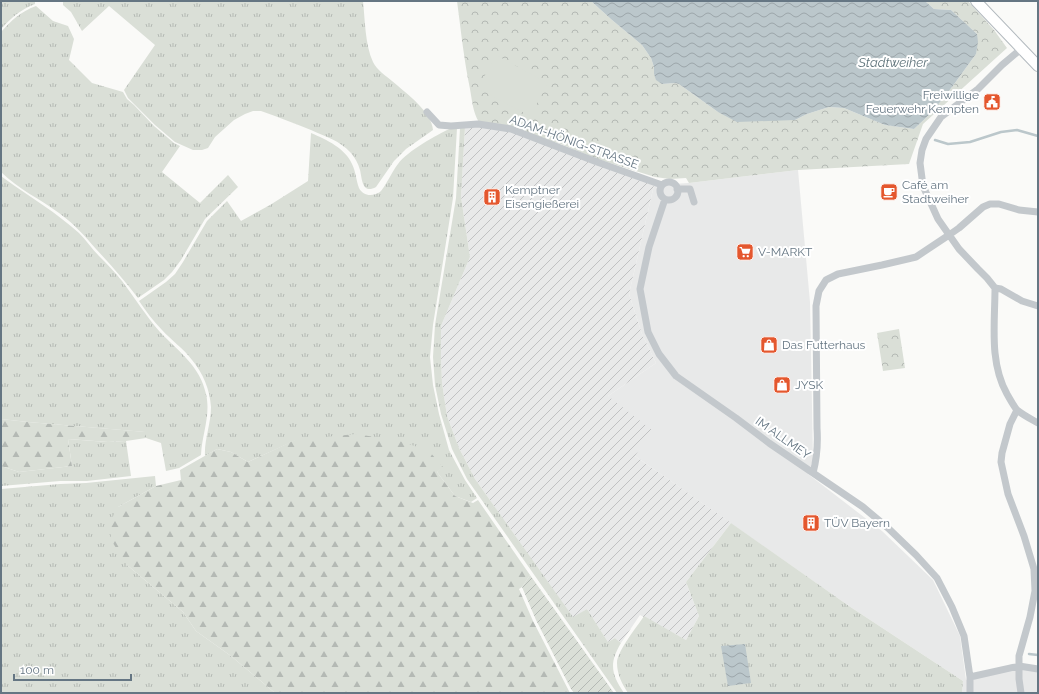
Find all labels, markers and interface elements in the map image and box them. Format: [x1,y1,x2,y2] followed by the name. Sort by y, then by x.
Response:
[857,55,928,70] water label: Stadtweiher
[866,88,979,116] place label: Freiwillige Feuerwehr Kempten
[982,92,1002,112] public building icon: Freiwillige Feuerwehr Kempten
[508,112,640,172] street label: ADAM-HÖNIG-STRASSE
[902,178,969,206] place label: Café am Stadtweiher
[879,182,899,202] cafe icon: Café am Stadtweiher
[505,183,579,211] place label: Kemptner Eisengießerei
[482,187,502,207] building icon: Kemptner Eisengießerei
[735,242,755,262] supermarket icon: V-MARKT
[758,245,813,259] place label: V-MARKT
[759,335,779,355] shop icon: Das Futterhaus
[782,338,866,352] place label: Das Futterhaus
[772,375,792,395] shop icon: JYSK
[795,378,824,392] place label: JYSK
[753,414,813,462] street label: IM ALLMEY
[801,513,821,533] building icon: TÜV Bayern
[824,516,890,530] place label: TÜV Bayern
[14,656,131,682] scale bar
[20,663,54,677] text: 100 m

